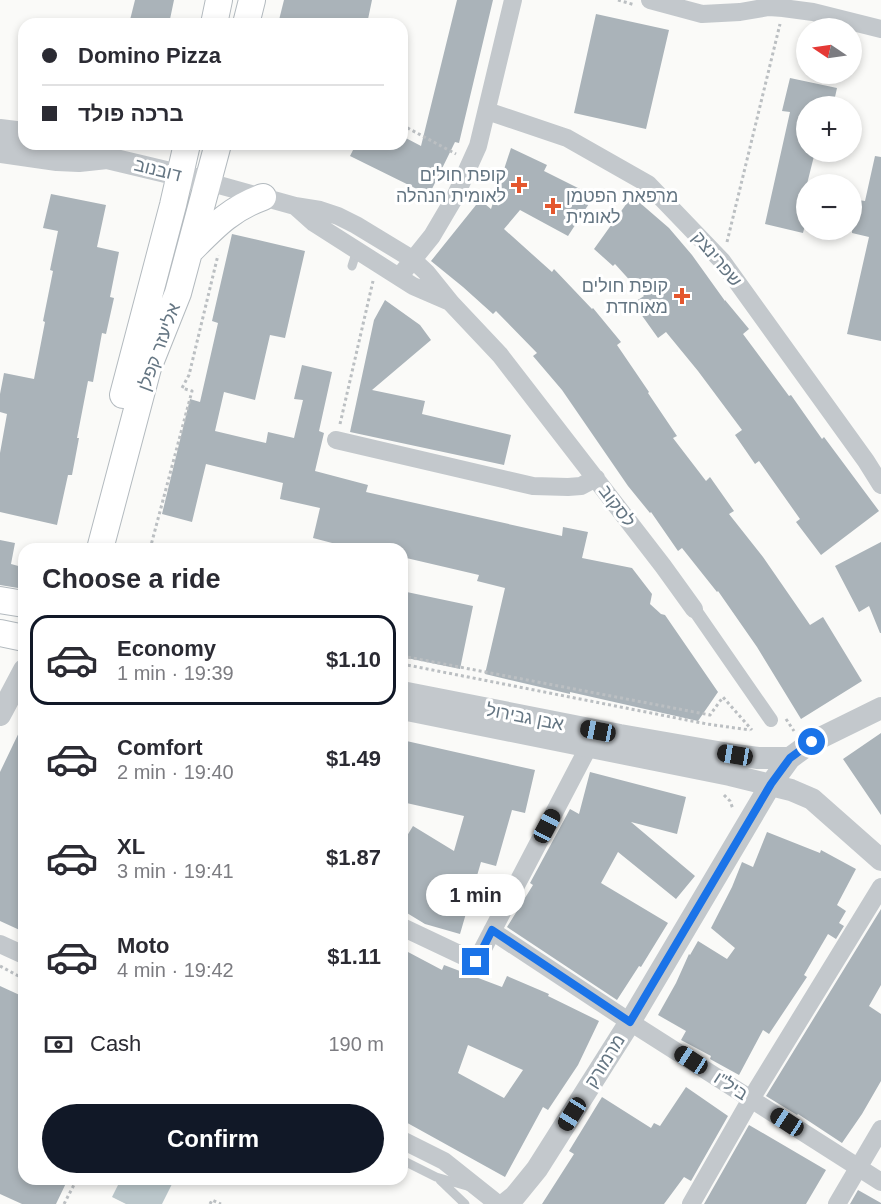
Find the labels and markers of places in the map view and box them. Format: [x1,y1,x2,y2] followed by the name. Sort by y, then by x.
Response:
[396,165,506,206] place label: קופת חולים לאומית הנהלה
[510,176,528,194] marker: קופת חולים לאומית הנהלה
[566,186,678,227] place label: מרפאת הפטמן לאומית
[544,197,562,215] marker: מרפאת הפטמן לאומית
[582,276,668,317] place label: קופת חולים מאוחדת
[673,287,691,305] marker: קופת חולים מאוחדת

